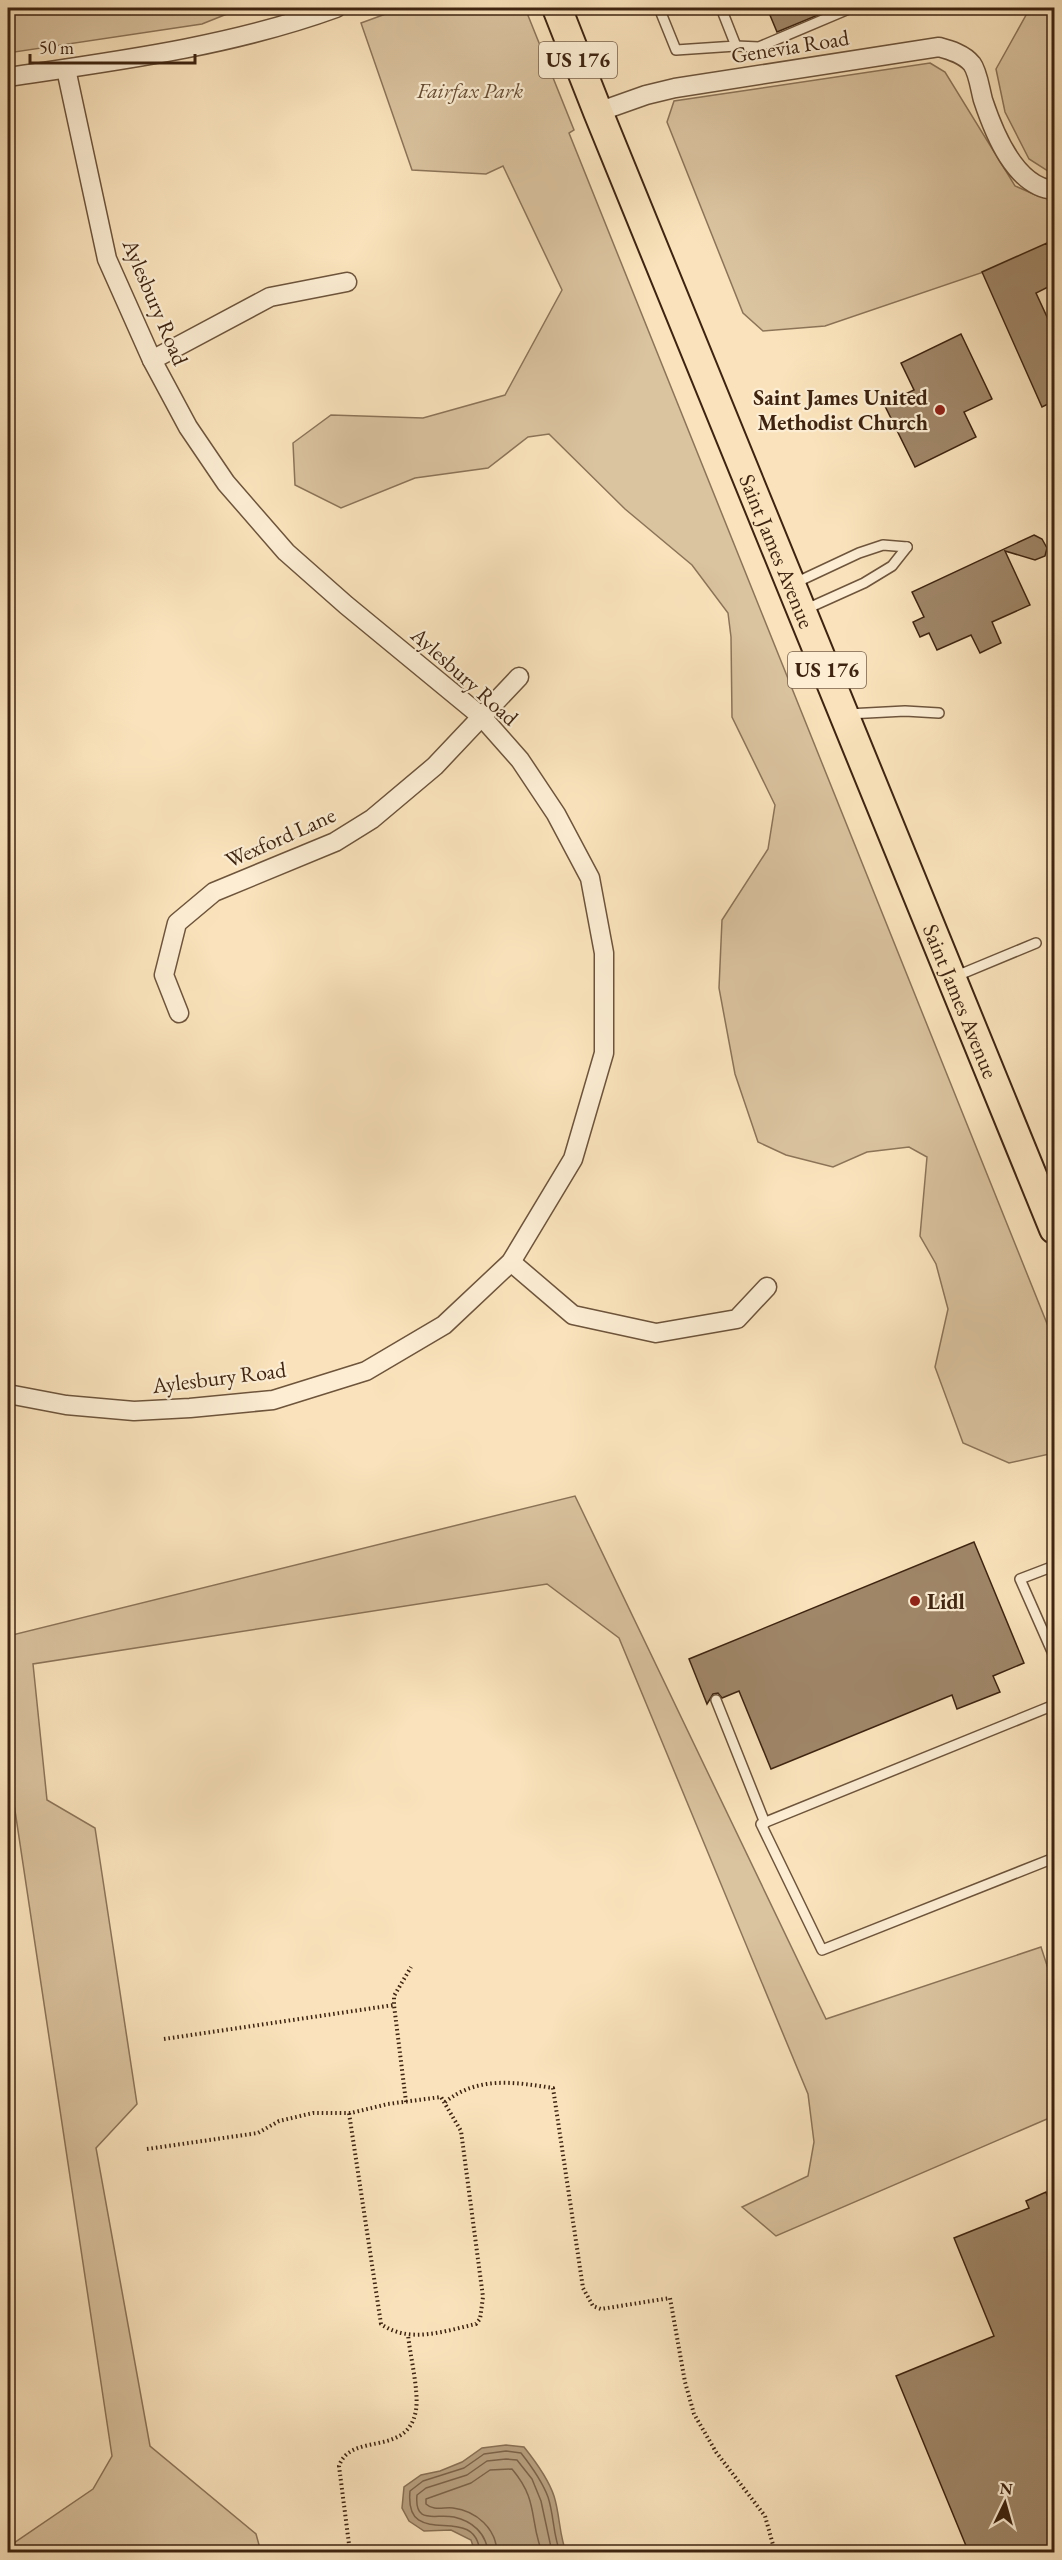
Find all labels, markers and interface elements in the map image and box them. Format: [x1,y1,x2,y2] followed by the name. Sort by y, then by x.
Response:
[729,23,852,70] street label: Genevia Road
[30,27,195,65] scale bar
[39,36,74,59] text: 50 m
[539,42,617,78] road number: US 176
[416,76,523,105] park label: Fairfax Park
[115,234,196,371] street label: Aylesbury Road
[753,383,928,437] place label: Saint James United Methodist Church
[933,403,947,417] marker: Saint James United Methodist Church
[732,470,821,633] street label: Saint James Avenue
[404,620,525,733] street label: Aylesbury Road
[788,652,866,688] road number: US 176
[221,800,340,875] street label: Wexford Lane
[916,920,1005,1083] street label: Saint James Avenue
[149,1355,289,1400] street label: Aylesbury Road
[927,1587,965,1616] place label: Lidl
[908,1594,922,1608] marker: Lidl
[975,2473,1035,2533] north arrow
[999,2478,1014,2500] text: N

